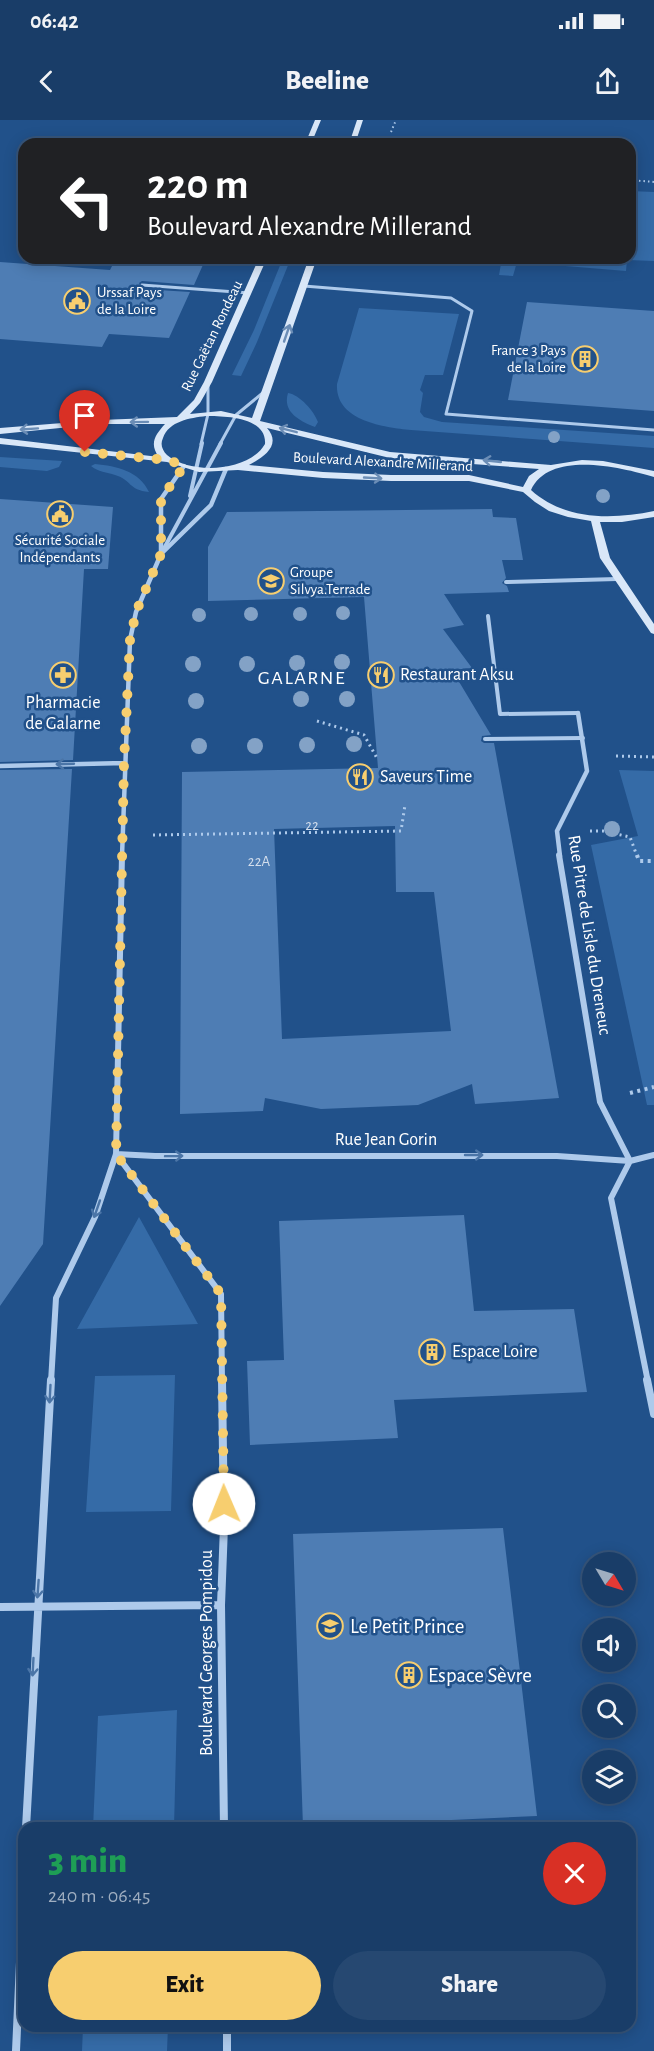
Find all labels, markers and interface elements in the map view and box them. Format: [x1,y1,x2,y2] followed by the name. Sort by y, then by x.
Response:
[30,10,79,32] text: 06:42
[30,65,63,98] icon: back
[591,65,624,98] icon: share
[285,67,369,94] text: Beeline
[48,162,126,240] icon: left
[147,164,249,206] text: 220 m
[147,213,472,240] text: Boulevard Alexandre Millerand
[179,278,246,394] street label: Rue Gaëtan Rondeau
[97,285,162,317] place label: Urssaf Pays de la Loire
[62,286,92,316] public building icon: Urssaf Pays de la Loire
[283,324,294,342] one-way arrow
[491,343,566,375] place label: France 3 Pays de la Loire
[570,344,600,374] building icon: France 3 Pays de la Loire
[59,390,110,452] pin
[68,399,101,432] icon: arrive
[129,416,149,427] one-way arrow
[19,424,39,435] one-way arrow
[279,424,298,436] one-way arrow
[293,450,474,474] street label: Boulevard Alexandre Millerand
[482,455,502,466] one-way arrow
[362,472,382,483] one-way arrow
[45,499,75,529] public building icon: Sécurité Sociale Indépendants
[15,533,105,565] place label: Sécurité Sociale Indépendants
[290,565,371,597] place label: Groupe Silvya.Terrade
[256,566,286,596] school or university icon: Groupe Silvya.Terrade
[48,660,78,690] pharmacy icon: Pharmacie de Galarne
[366,660,396,690] restaurant icon: Restaurant Aksu
[400,666,514,684] place label: Restaurant Aksu
[258,668,346,688] district label: GALARNE
[25,694,101,733] place label: Pharmacie de Galarne
[56,759,76,770] one-way arrow
[345,762,375,792] restaurant icon: Saveurs Time
[380,768,472,786] place label: Saveurs Time
[305,818,319,833] house number: 22
[564,834,614,1036] street label: Rue Pitre de Lisle du Dreneuc
[248,854,270,869] house number: 22A
[335,1131,437,1149] street label: Rue Jean Gorin
[464,1149,484,1161] one-way arrow
[164,1150,184,1162] one-way arrow
[91,1199,102,1218] one-way arrow
[417,1337,447,1367] building icon: Espace Loire
[452,1343,538,1361] place label: Espace Loire
[44,1384,55,1404] one-way arrow
[192,1472,256,1536] position arrow
[198,1550,216,1756] street label: Boulevard Georges Pompidou
[582,1552,636,1606] north arrow
[582,1552,636,1804] map controls
[32,1579,43,1599] one-way arrow
[315,1611,345,1641] school or university icon: Le Petit Prince
[350,1616,464,1637] place label: Le Petit Prince
[582,1618,636,1672] button: sound
[28,1656,39,1676] one-way arrow
[394,1660,424,1690] building icon: Espace Sèvre
[428,1665,532,1686] place label: Espace Sèvre
[582,1684,636,1738] button: search
[582,1750,636,1804] button: layers
[543,1842,606,1905] button: close
[48,1843,127,1879] text: 3 min
[48,1886,150,1906] text: 240 m · 06:45
[48,1951,321,2020] button: Exit
[333,1951,606,2020] button: Share

